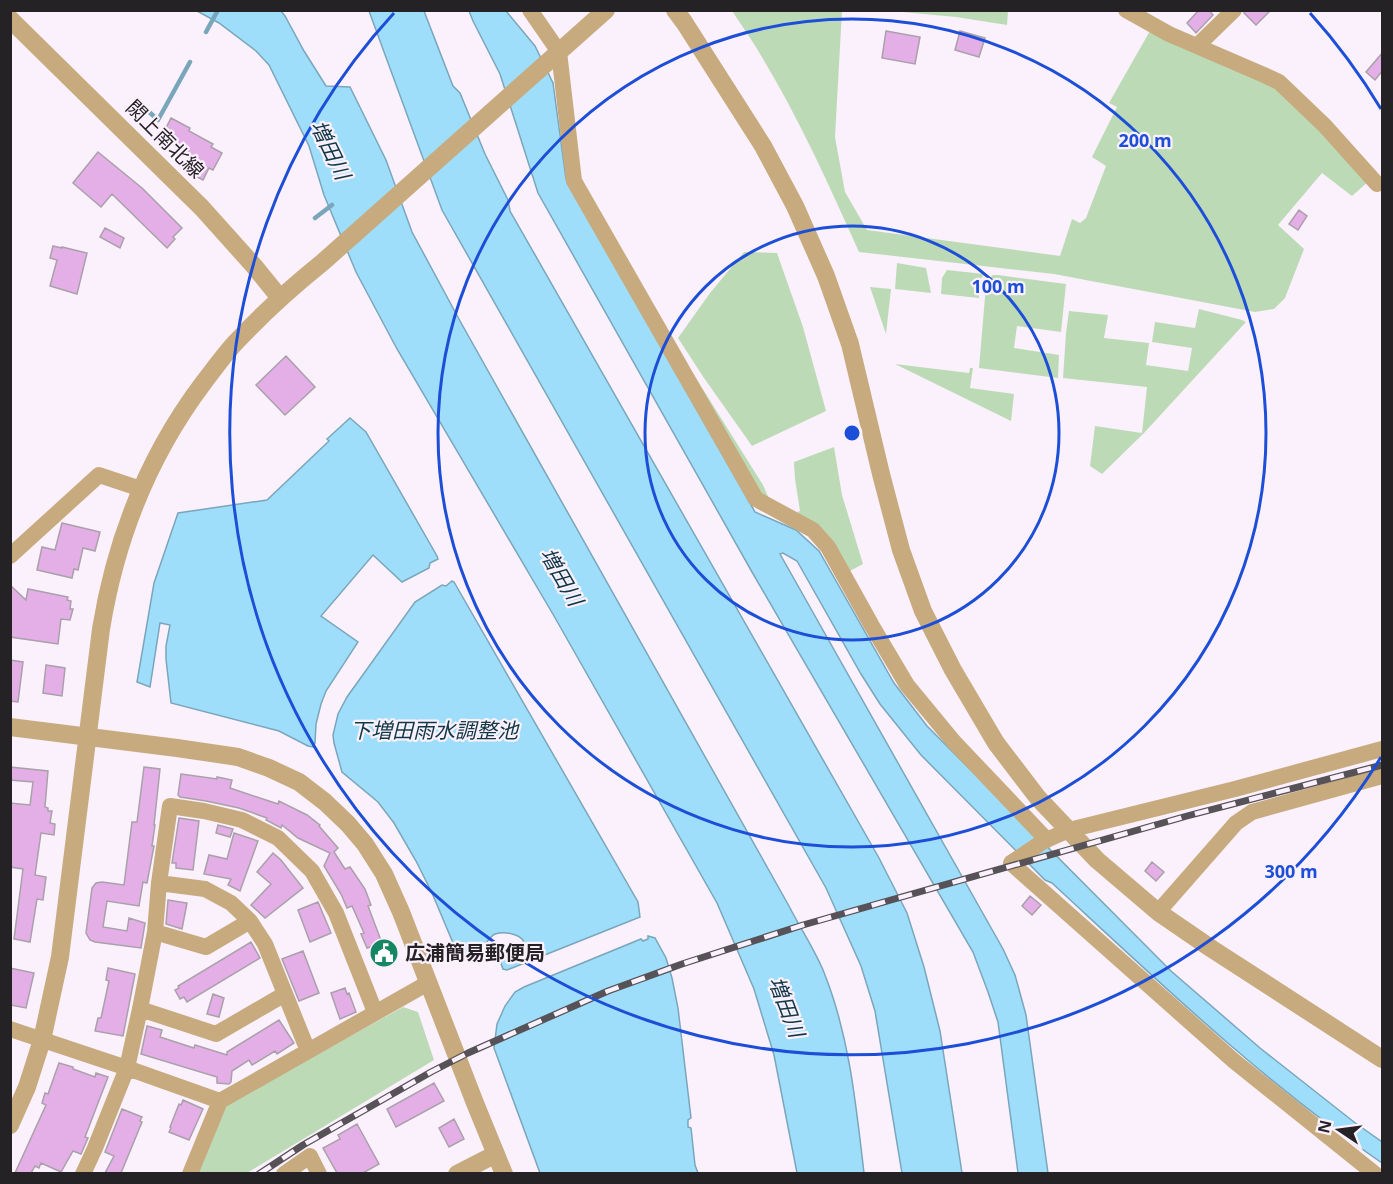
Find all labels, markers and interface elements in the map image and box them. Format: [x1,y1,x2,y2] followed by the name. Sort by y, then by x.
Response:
[120,94,210,184] street label: 閖上南北線
[305,115,358,186] water label: 増田川
[1118,128,1172,152] text: 200 m
[971,274,1025,298] text: 100 m
[842,423,862,443] centre of rings
[534,542,591,613] water label: 増田川
[350,716,520,744] water label: 下増田雨水調整池
[1264,859,1318,883] text: 300 m
[368,937,400,969] public building icon: 広浦簡易郵便局
[405,939,545,966] place label: 広浦簡易郵便局
[763,972,812,1043] water label: 増田川
[1309,1100,1369,1160] north arrow
[1312,1118,1337,1135] text: N

